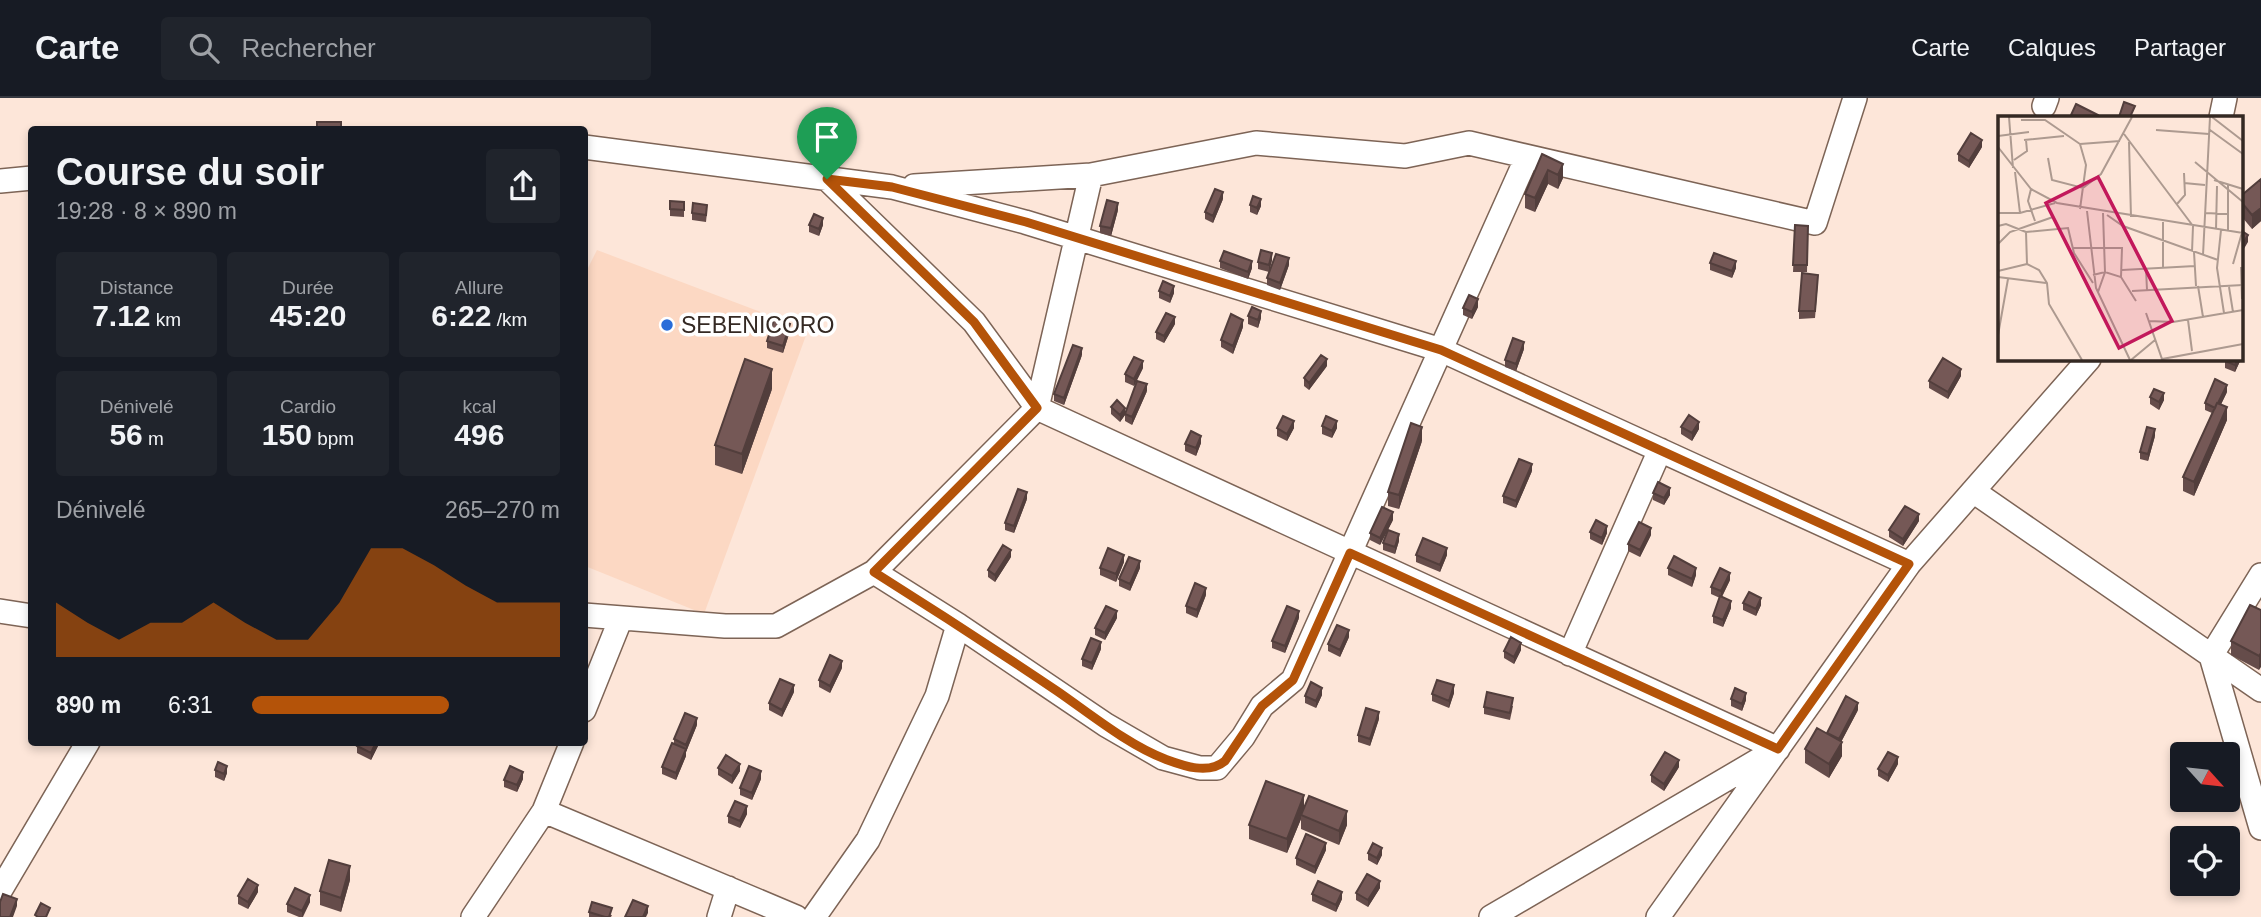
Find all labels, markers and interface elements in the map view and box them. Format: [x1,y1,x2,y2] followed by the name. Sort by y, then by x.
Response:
[161,17,651,80] search box
[35,29,119,66] text: Carte
[185,29,223,67] icon: search
[241,33,376,63] text: Rechercher
[1911,34,1970,61] text: Carte
[2008,34,2096,61] text: Calques
[2134,34,2226,61] text: Partager
[797,107,857,179] pin
[1998,116,2244,360] inset map
[808,118,846,156] icon: arrive
[486,149,560,223] button: share
[56,151,324,193] text: Course du soir
[56,198,237,224] text: 19:28 · 8 × 890 m
[100,277,174,298] text: Distance
[282,277,334,298] text: Durée
[455,277,504,298] text: Allure
[92,299,151,332] text: 7.12
[270,299,346,332] text: 45:20
[431,299,491,332] text: 6:22
[151,309,181,330] text: km
[491,309,527,330] text: /km
[681,312,834,338] place label: SEBENICORO
[659,317,675,333] marker: SEBENICORO
[100,396,174,417] text: Dénivelé
[280,396,336,417] text: Cardio
[462,396,496,417] text: kcal
[109,418,143,451] text: 56
[262,418,312,451] text: 150
[454,418,504,451] text: 496
[143,428,164,449] text: m
[312,428,354,449] text: bpm
[56,497,146,523] text: Dénivelé
[445,497,560,523] text: 265–270 m
[56,692,121,718] text: 890 m
[168,692,213,718] text: 6:31
[2170,742,2240,812] north arrow
[2170,742,2240,896] map controls
[2170,826,2240,896] button: locate

